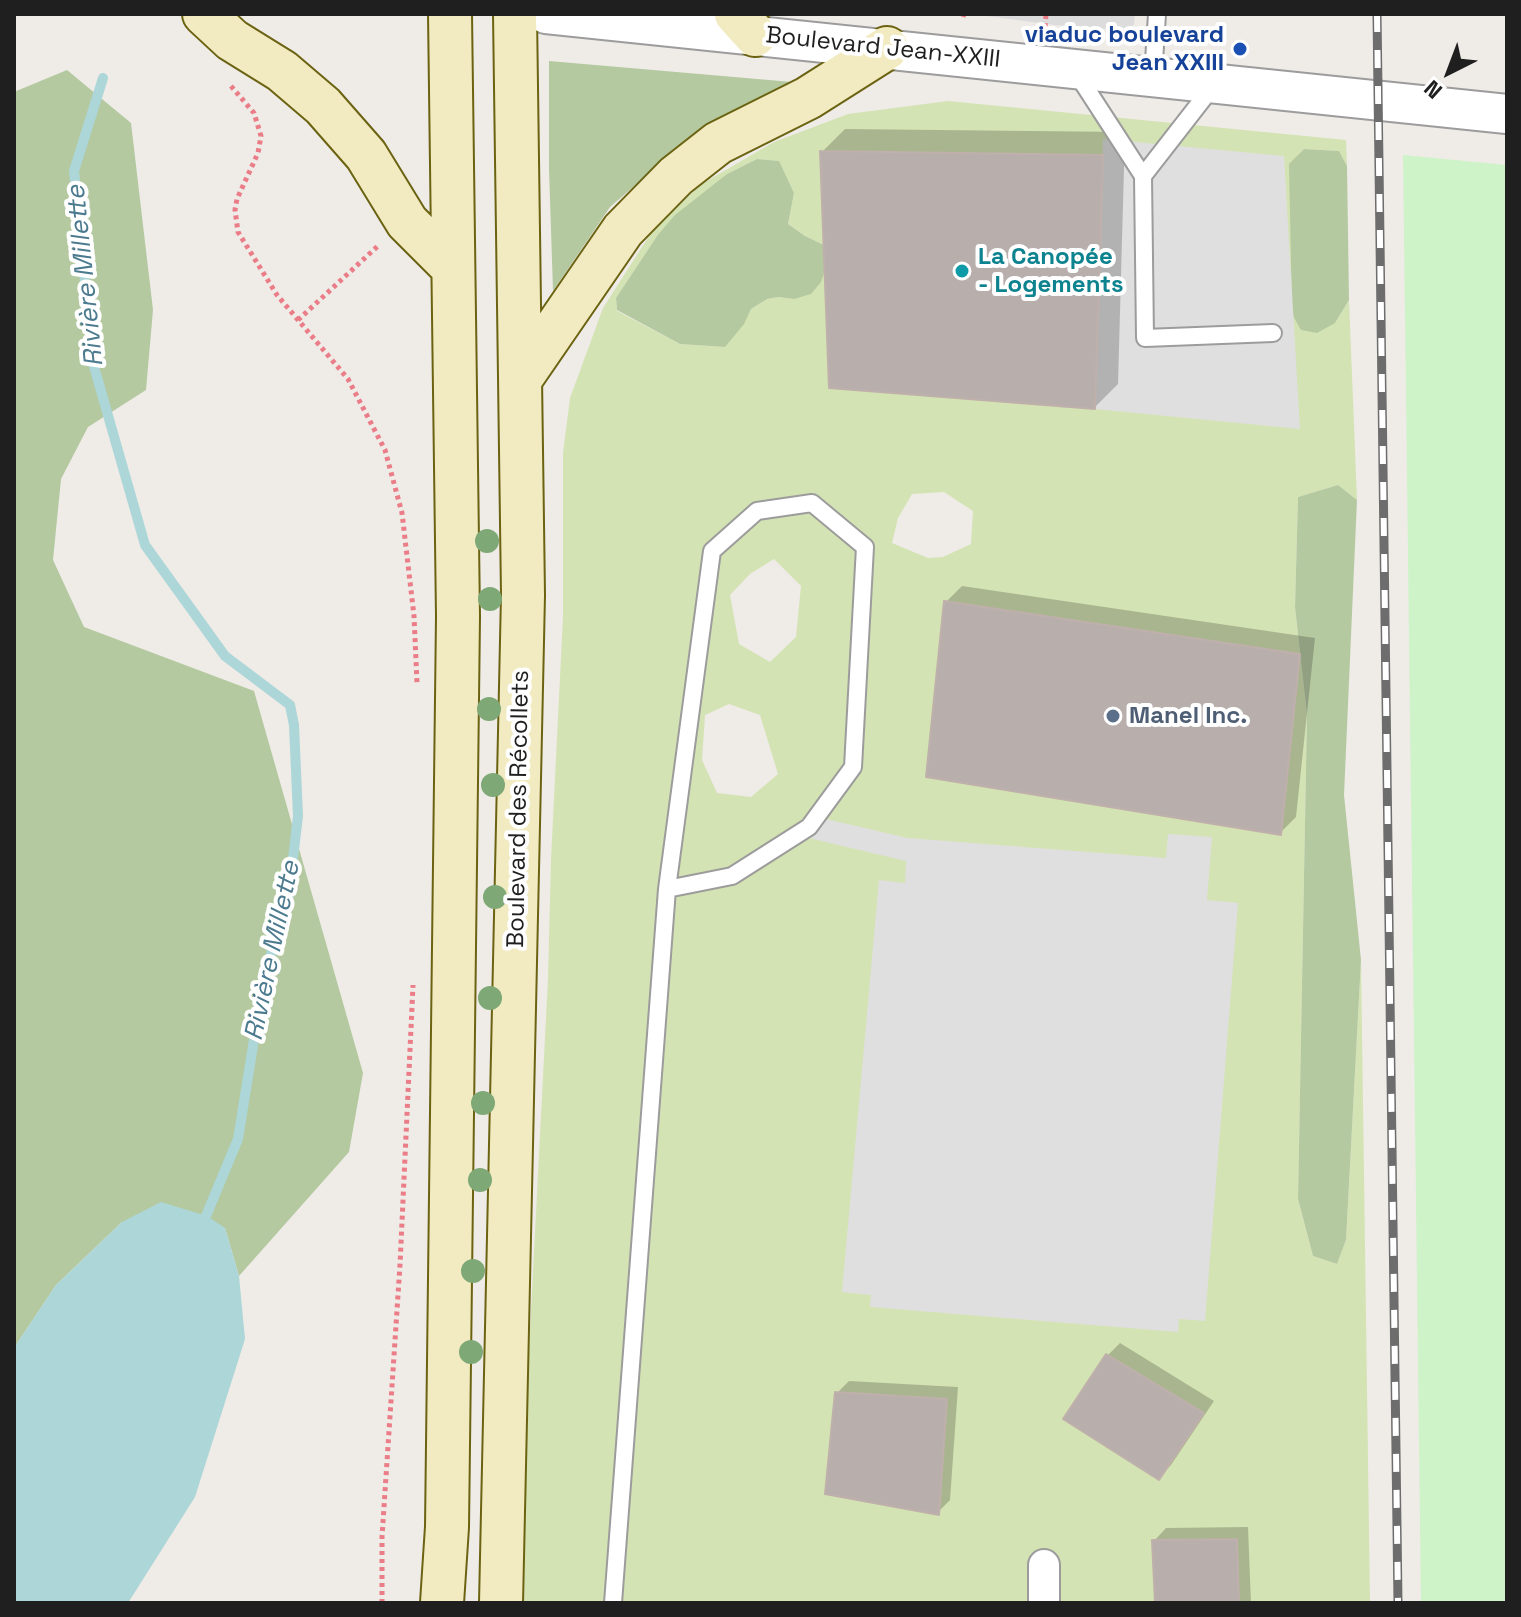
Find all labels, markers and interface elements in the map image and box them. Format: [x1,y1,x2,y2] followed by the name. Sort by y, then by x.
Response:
[764,21,1002,75] street label: Boulevard Jean-XXIII
[1025,21,1224,77] place label: viaduc boulevard Jean XXIII
[1409,32,1489,112] north arrow
[1231,40,1249,58] marker: viaduc boulevard Jean XXIII
[1418,74,1448,105] text: N
[61,184,111,368] water label: Rivière Millette
[978,243,1124,299] place label: La Canopée - Logements
[953,262,971,280] marker: La Canopée - Logements
[502,670,536,948] street label: Boulevard des Récollets
[1129,702,1247,730] place label: Manel Inc.
[1104,707,1122,725] marker: Manel Inc.
[239,858,307,1044] water label: Rivière Millette

